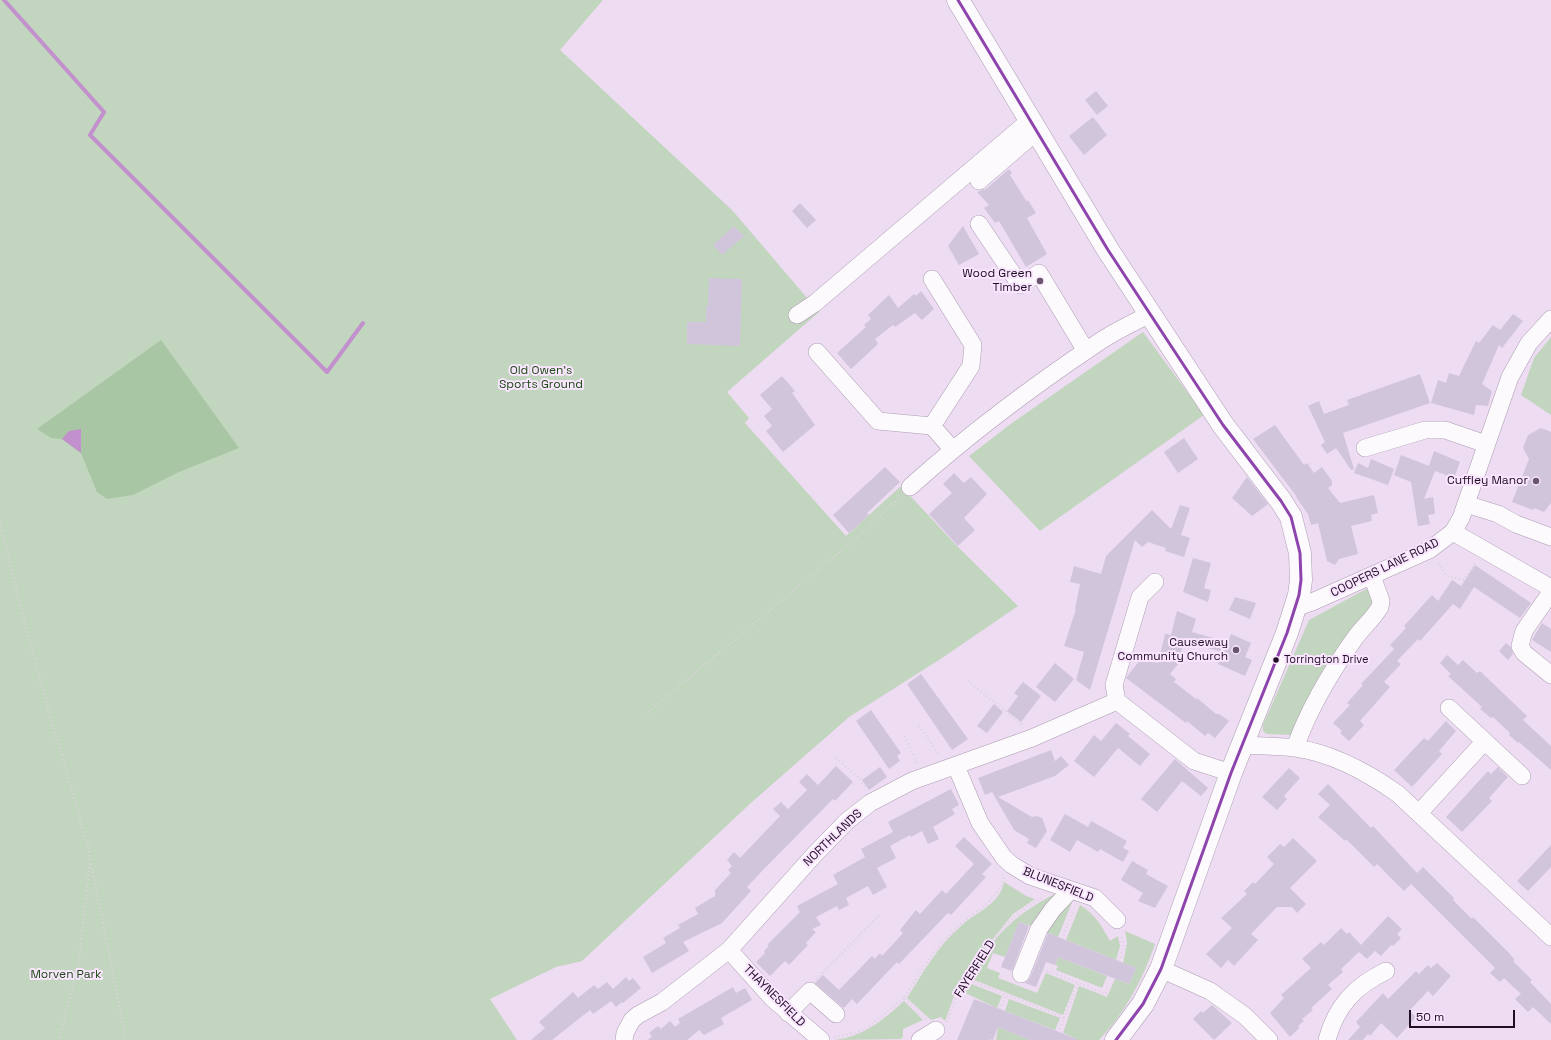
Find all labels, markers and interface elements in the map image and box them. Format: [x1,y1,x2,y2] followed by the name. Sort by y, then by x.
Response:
[962,267,1032,295] place label: Wood Green Timber
[1035,276,1045,286] marker: Wood Green Timber
[499,364,583,392] park label: Old Owen's Sports Ground
[1447,474,1528,488] place label: Cuffley Manor
[1531,476,1541,486] marker: Cuffley Manor
[1329,536,1441,600] street label: COOPERS LANE ROAD
[1118,636,1228,664] place label: Causeway Community Church
[1231,645,1241,655] marker: Causeway Community Church
[1284,653,1369,667] place label: Torrington Drive
[1271,655,1281,665] marker: Torrington Drive
[801,807,865,869] street label: NORTHLANDS
[1021,864,1095,906] street label: BLUNESFIELD
[952,938,998,1000] street label: FAYERFIELD
[740,962,808,1030] street label: THAYNESFIELD
[30,968,102,982] park label: Morven Park
[1411,1002,1517,1028] scale bar
[1416,1009,1444,1025] text: 50 m

